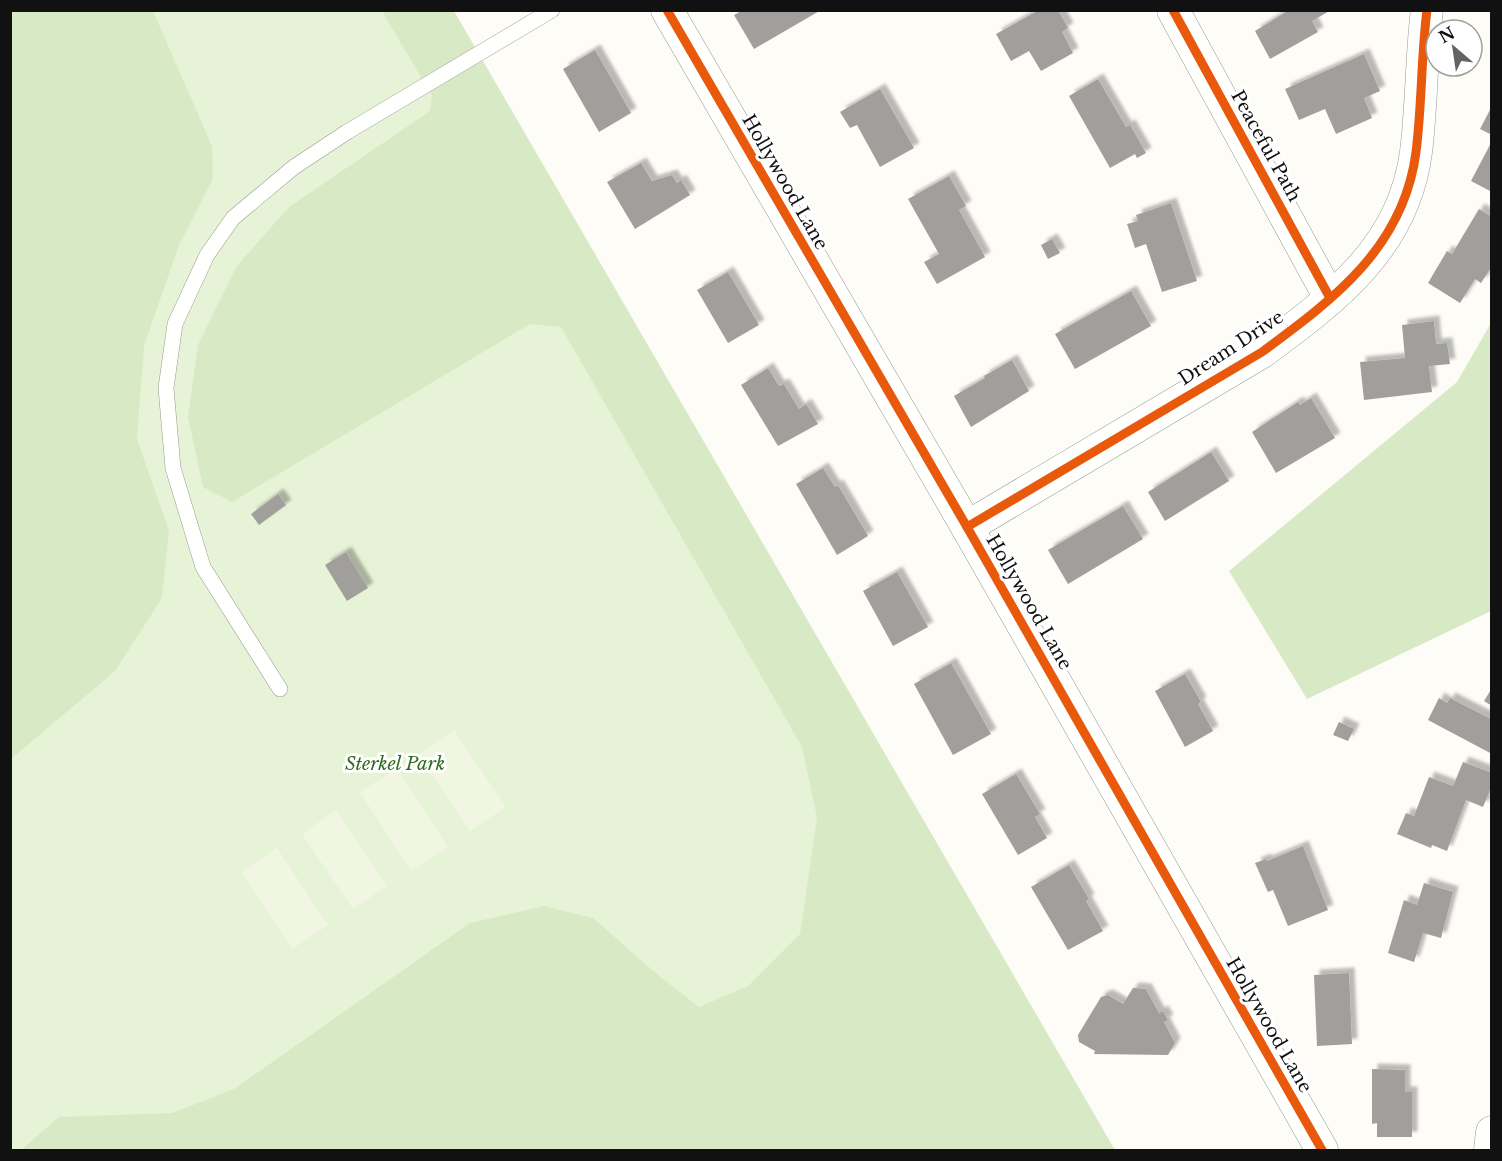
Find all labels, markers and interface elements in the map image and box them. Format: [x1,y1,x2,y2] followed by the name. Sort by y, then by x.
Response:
[1424,18,1484,78] north arrow
[1435,22,1458,47] text: N
[1226,86,1306,206] street label: Peaceful Path
[737,110,833,254] street label: Hollywood Lane
[1174,306,1288,390] street label: Dream Drive
[981,530,1077,674] street label: Hollywood Lane
[345,753,445,775] park label: Sterkel Park
[1221,953,1317,1097] street label: Hollywood Lane

